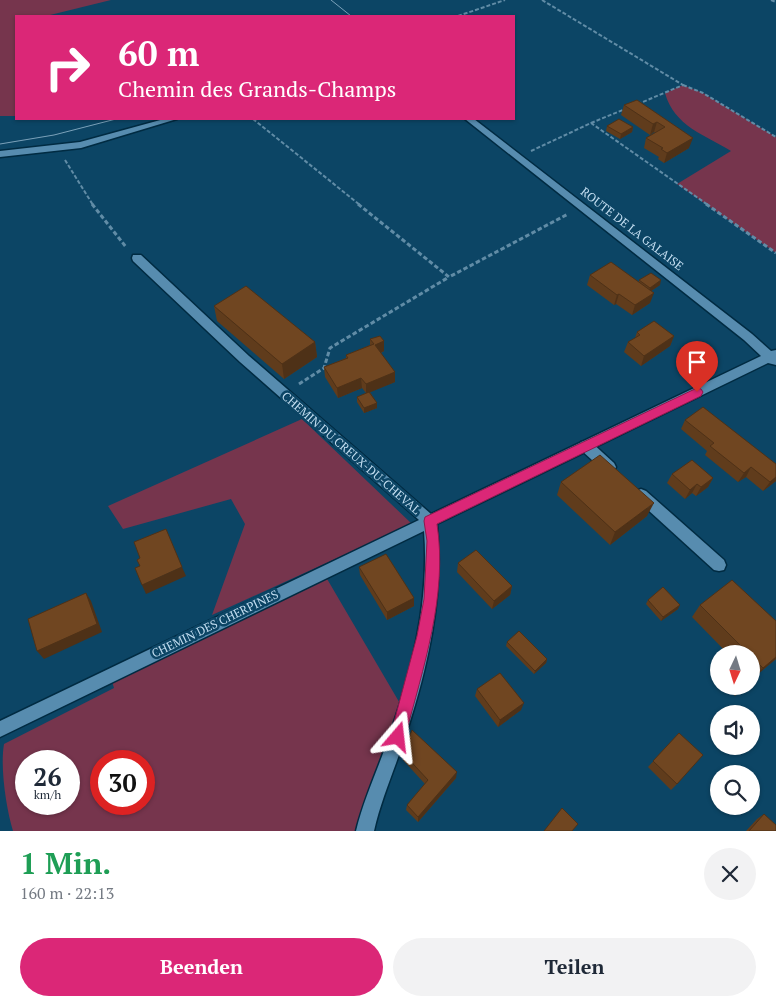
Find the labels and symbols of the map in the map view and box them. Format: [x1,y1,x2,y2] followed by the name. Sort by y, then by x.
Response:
[578,184,687,273] street label: ROUTE DE LA GALAISE
[676,341,718,392] pin
[279,388,424,517] street label: CHEMIN DU CREUX-DU-CHEVAL
[149,586,281,661] street label: CHEMIN DES CHERPINES
[710,645,760,695] north arrow
[371,710,423,762] position arrow
[90,750,155,815] speed limit sign: 30

